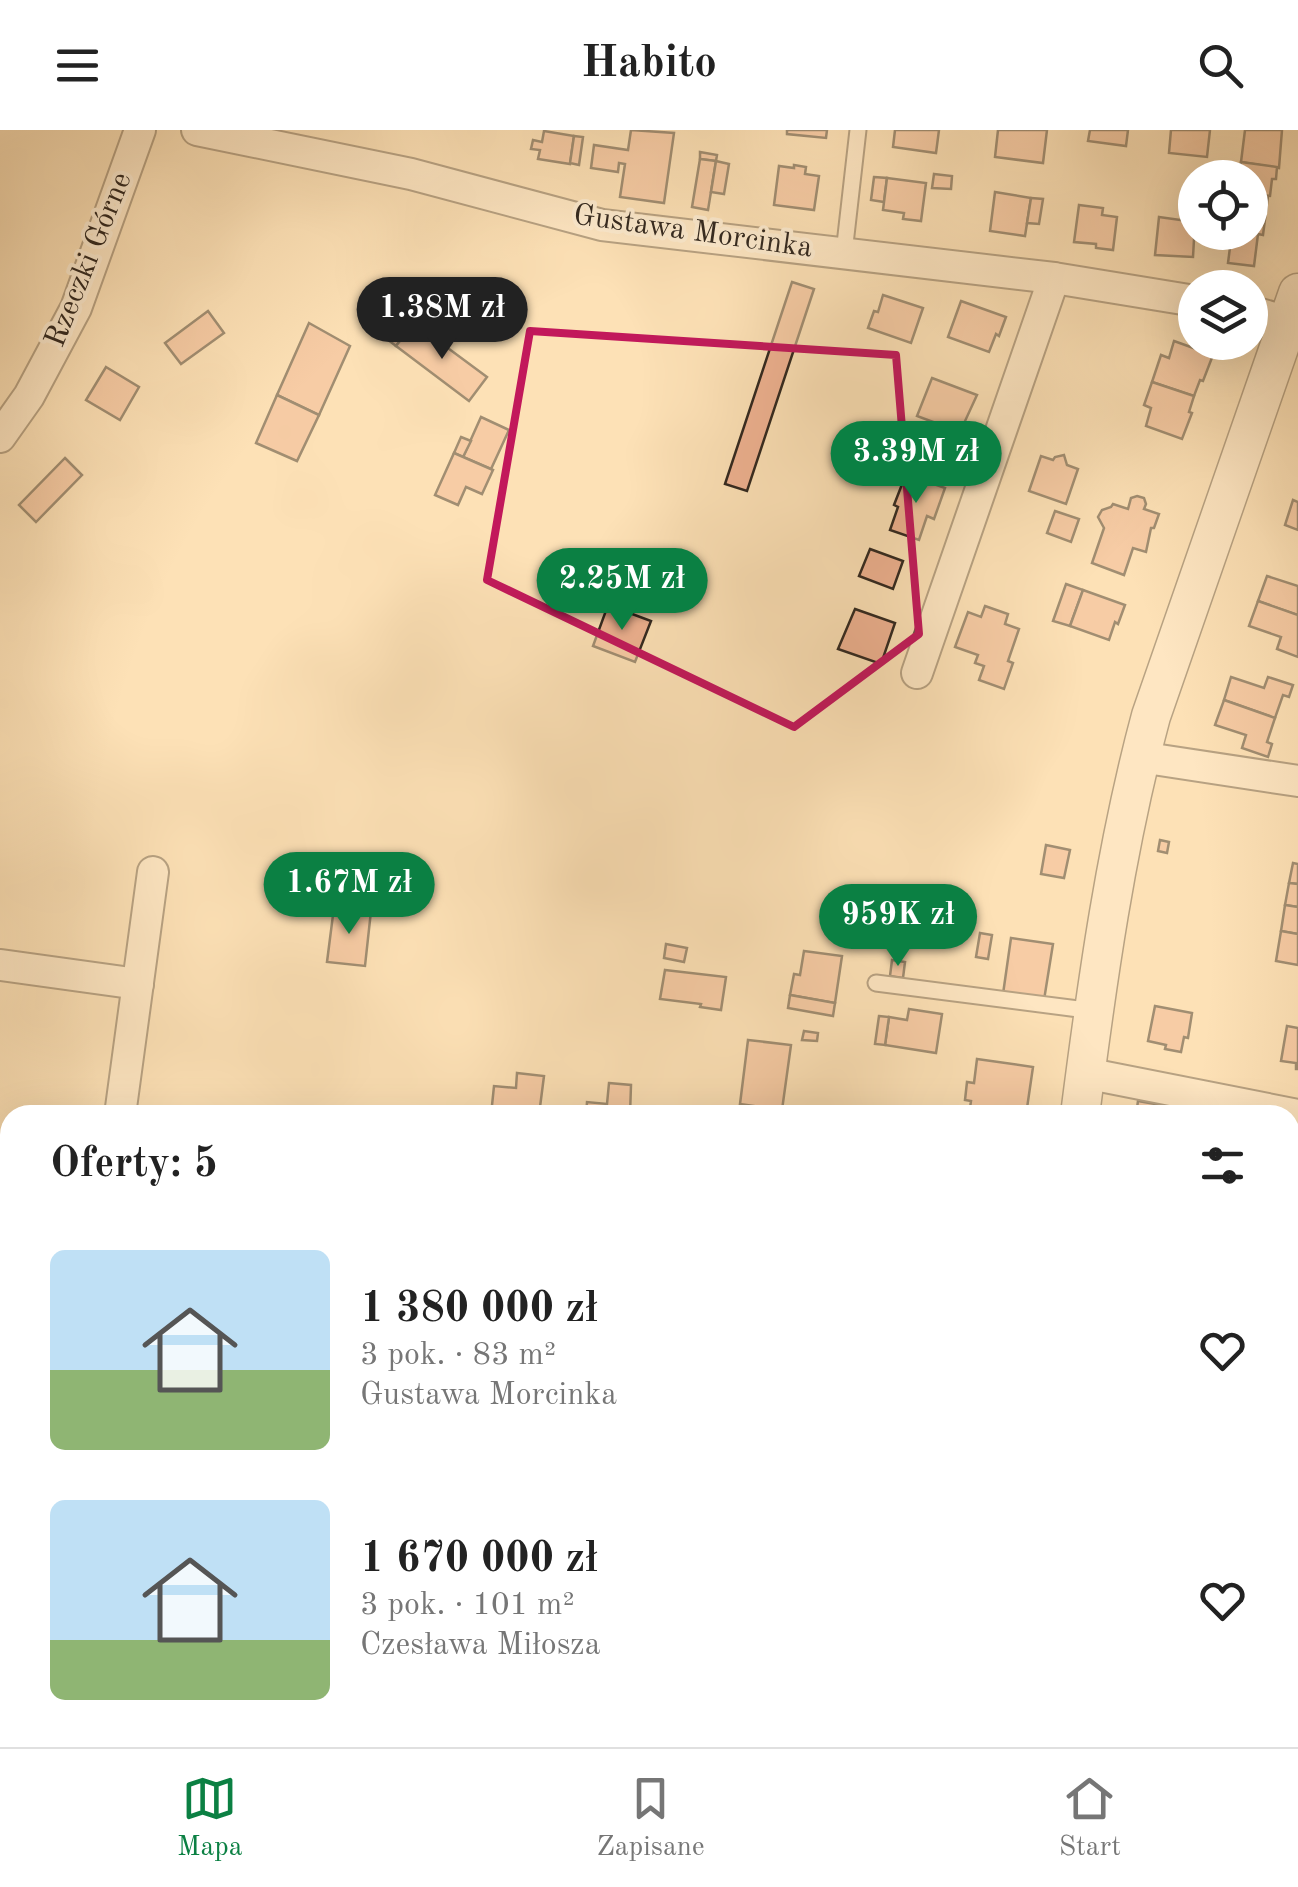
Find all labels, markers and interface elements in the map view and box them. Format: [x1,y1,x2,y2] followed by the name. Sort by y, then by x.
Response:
[50,38,105,93] icon: menu
[1193,38,1248,93] icon: search
[581,42,717,87] text: Habito
[1178,160,1268,360] map controls
[1178,160,1268,250] button: locate
[40,168,138,352] street label: Rzeczki Górne
[572,200,815,264] street label: Gustawa Morcinka
[1178,270,1268,360] button: layers
[339,277,545,362] pin: 1.38M zł
[379,293,505,325] text: 1.38M zł
[813,421,1019,506] pin: 3.39M zł
[853,437,979,469] text: 3.39M zł
[519,548,725,633] pin: 2.25M zł
[559,564,685,596] text: 2.25M zł
[246,852,452,937] pin: 1.67M zł
[286,868,412,900] text: 1.67M zł
[806,884,990,969] pin: 959K zł
[841,900,955,932] text: 959K zł
[1195,1138,1250,1193] icon: filters
[50,1144,218,1186] text: Oferty: 5
[360,1289,598,1331] text: 1 380 000 zł
[130,1290,250,1410] icon: home
[1195,1323,1250,1378] icon: heart
[360,1340,556,1372] text: 3 pok. · 83 m²
[360,1380,617,1412] text: Gustawa Morcinka
[360,1539,598,1581] text: 1 670 000 zł
[130,1540,250,1660] icon: home
[1195,1573,1250,1628] icon: heart
[360,1590,575,1622] text: 3 pok. · 101 m²
[360,1630,601,1662] text: Czesława Miłosza
[177,1771,243,1866] tab: Mapa
[597,1771,705,1866] tab: Zapisane
[1059,1771,1121,1866] tab: Start

